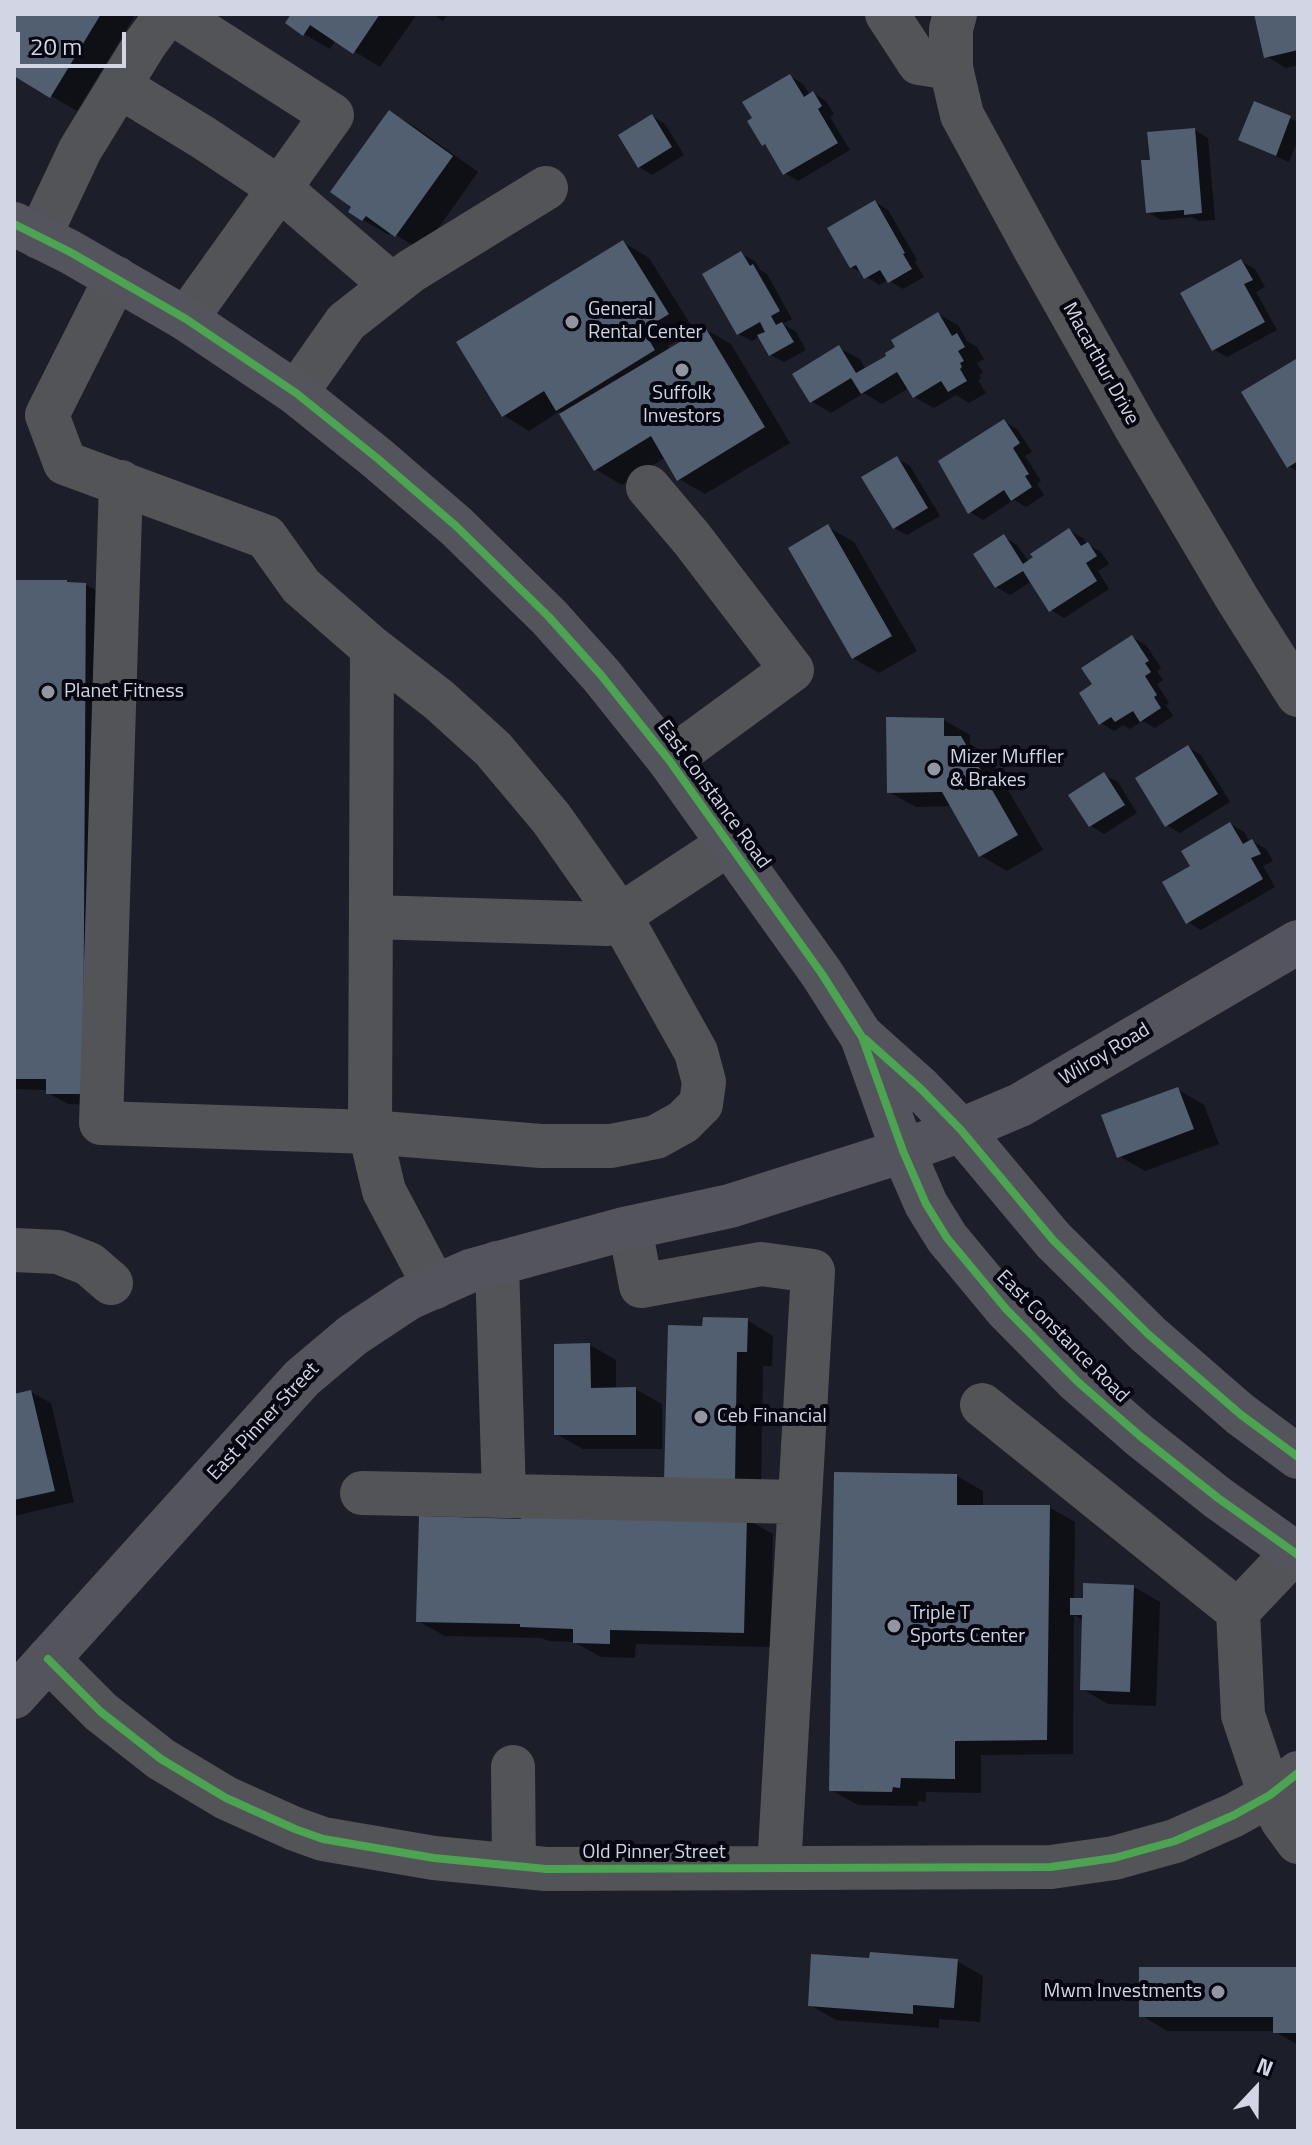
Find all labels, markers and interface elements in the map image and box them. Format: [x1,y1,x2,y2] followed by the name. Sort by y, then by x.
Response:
[20,16,130,66] scale bar
[30,28,82,64] text: 20 m
[588,298,702,345] place label: General Rental Center
[1057,299,1143,429] street label: Macarthur Drive
[563,313,581,331] marker: General Rental Center
[673,361,691,379] marker: Suffolk Investors
[643,382,721,429] place label: Suffolk Investors
[64,680,184,704] place label: Planet Fitness
[39,683,57,701] marker: Planet Fitness
[651,716,775,874] street label: East Constance Road
[950,746,1064,793] place label: Mizer Muffler & Brakes
[925,760,943,778] marker: Mizer Muffler & Brakes
[1055,1019,1155,1091] street label: Wilroy Road
[991,1266,1133,1408] street label: East Constance Road
[203,1358,325,1486] street label: East Pinner Street
[717,1405,827,1429] place label: Ceb Financial
[692,1408,710,1426] marker: Ceb Financial
[910,1602,1025,1649] place label: Triple T Sports Center
[885,1617,903,1635] marker: Triple T Sports Center
[582,1841,726,1865] street label: Old Pinner Street
[1044,1980,1202,2004] place label: Mwm Investments
[1209,1983,1227,2001] marker: Mwm Investments
[1252,2048,1278,2085] text: N
[1216,2049,1296,2129] north arrow

